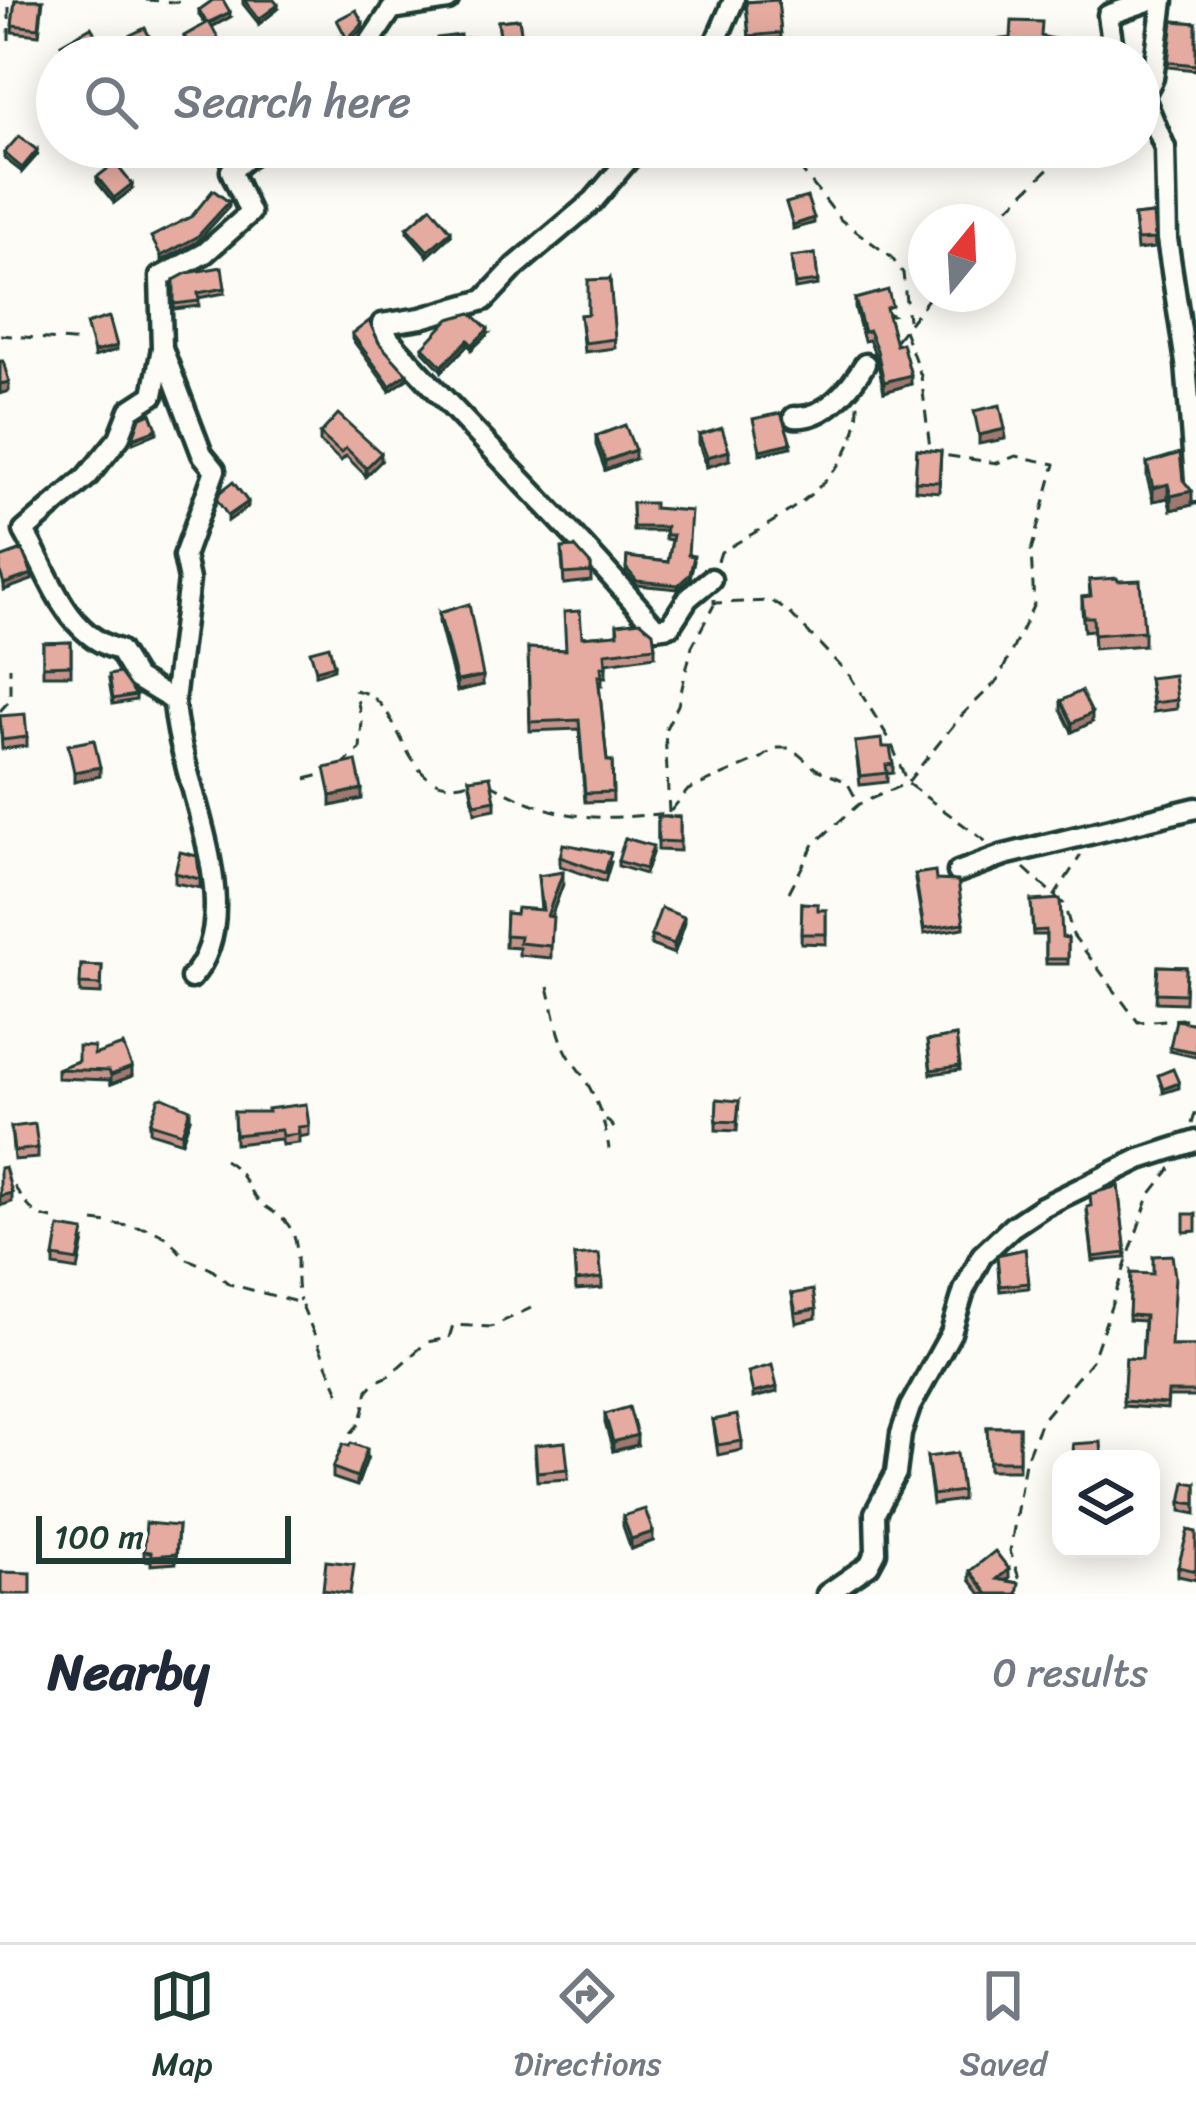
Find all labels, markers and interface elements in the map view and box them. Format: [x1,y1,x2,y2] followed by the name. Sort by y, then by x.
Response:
[36,36,1160,168] search box
[174,62,411,142] text: Search here
[78,69,144,135] icon: search
[908,204,1016,312] north arrow
[1052,1450,1160,1558] map controls
[1052,1450,1160,1558] button: layers
[54,1508,144,1566] text: 100 m
[36,1510,291,1563] scale bar
[48,1627,209,1717] text: Nearby
[992,1638,1148,1707] text: 0 results
[149,1963,215,2093] tab: Map
[514,1963,661,2093] tab: Directions
[960,1963,1047,2093] tab: Saved

